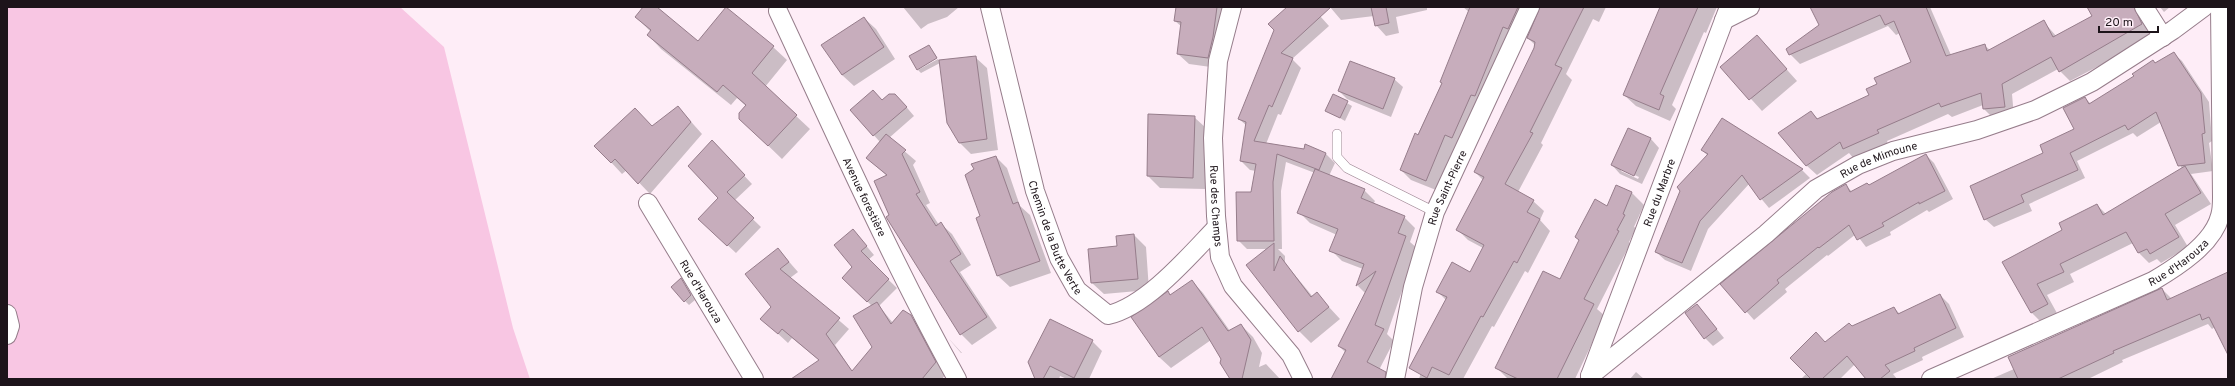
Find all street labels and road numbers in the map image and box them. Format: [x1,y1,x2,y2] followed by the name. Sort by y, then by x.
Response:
[1838,139,1919,182] street label: Rue de Mimoune
[1425,148,1471,227] street label: Rue Saint-Pierre
[839,155,889,239] street label: Avenue forestière
[1641,157,1679,229] street label: Rue du Marbre
[1206,165,1225,247] street label: Rue des Champs
[1025,179,1084,299] street label: Chemin de la Butte Verte
[2147,236,2212,290] street label: Rue d'Harouza
[676,258,725,326] street label: Rue d'Harouza

